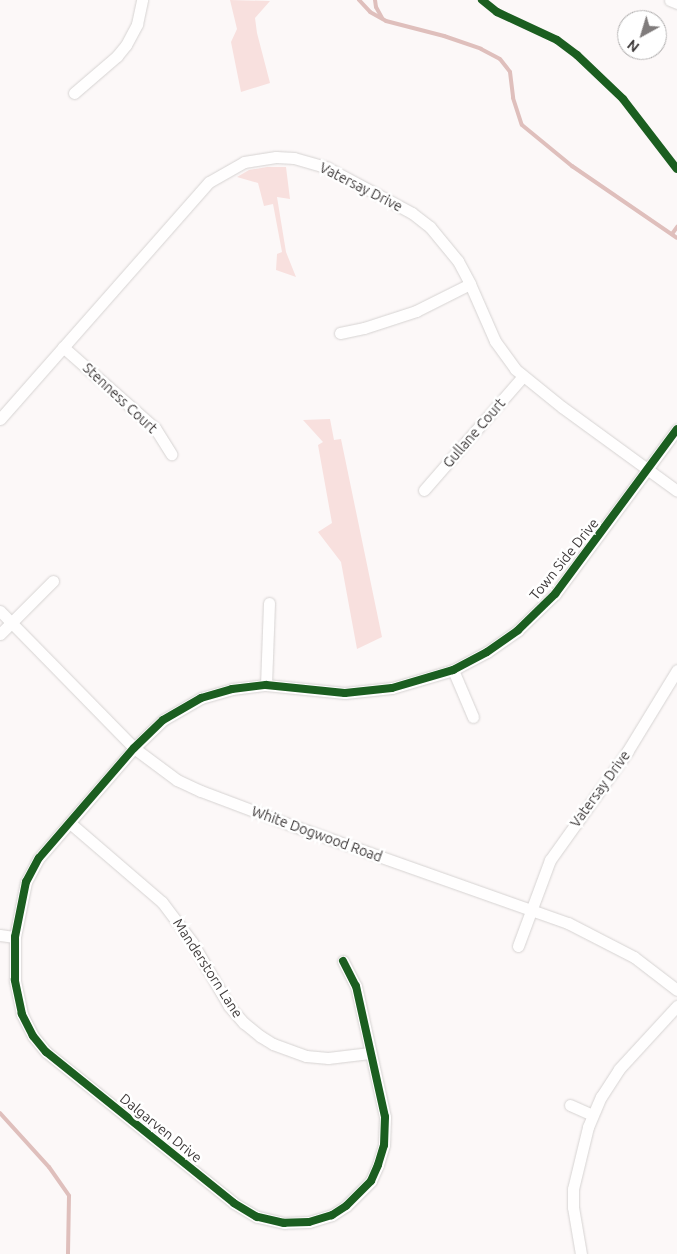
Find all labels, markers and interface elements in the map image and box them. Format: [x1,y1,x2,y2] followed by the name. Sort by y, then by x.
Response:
[617,10,667,60] north arrow
[624,36,642,55] text: N
[317,159,405,215] street label: Vatersay Drive
[79,359,161,437] street label: Stenness Court
[439,395,509,471] street label: Gullane Court
[526,515,602,603] street label: Town Side Drive
[567,747,633,831] street label: Vatersay Drive
[249,803,385,865] street label: White Dogwood Road
[170,915,246,1021] street label: Manderstorn Lane
[117,1090,205,1166] street label: Dalgarven Drive

